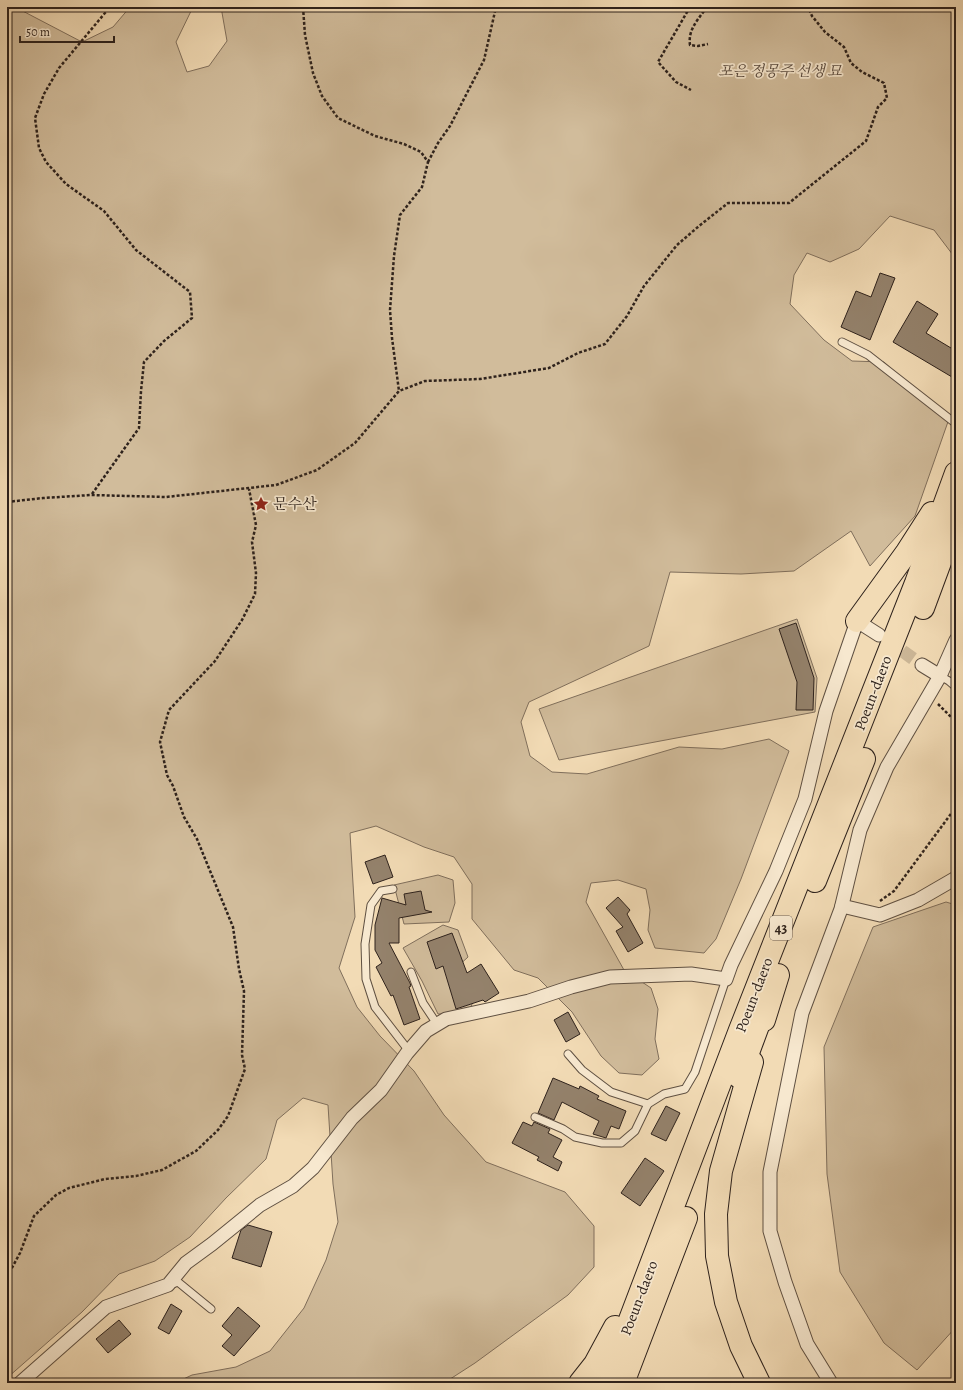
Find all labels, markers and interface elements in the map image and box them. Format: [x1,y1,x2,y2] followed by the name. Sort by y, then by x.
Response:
[20,18,114,44] scale bar
[26,24,50,40] text: 50 m
[718,61,842,81] park label: 포은 정몽주 선생 묘
[273,494,317,514] place label: 문수산
[252,495,270,513] place icon: 문수산
[850,653,896,733] street label: Poeun-daero
[770,916,792,940] road number: 43
[731,955,777,1035] street label: Poeun-daero
[616,1258,662,1338] street label: Poeun-daero

